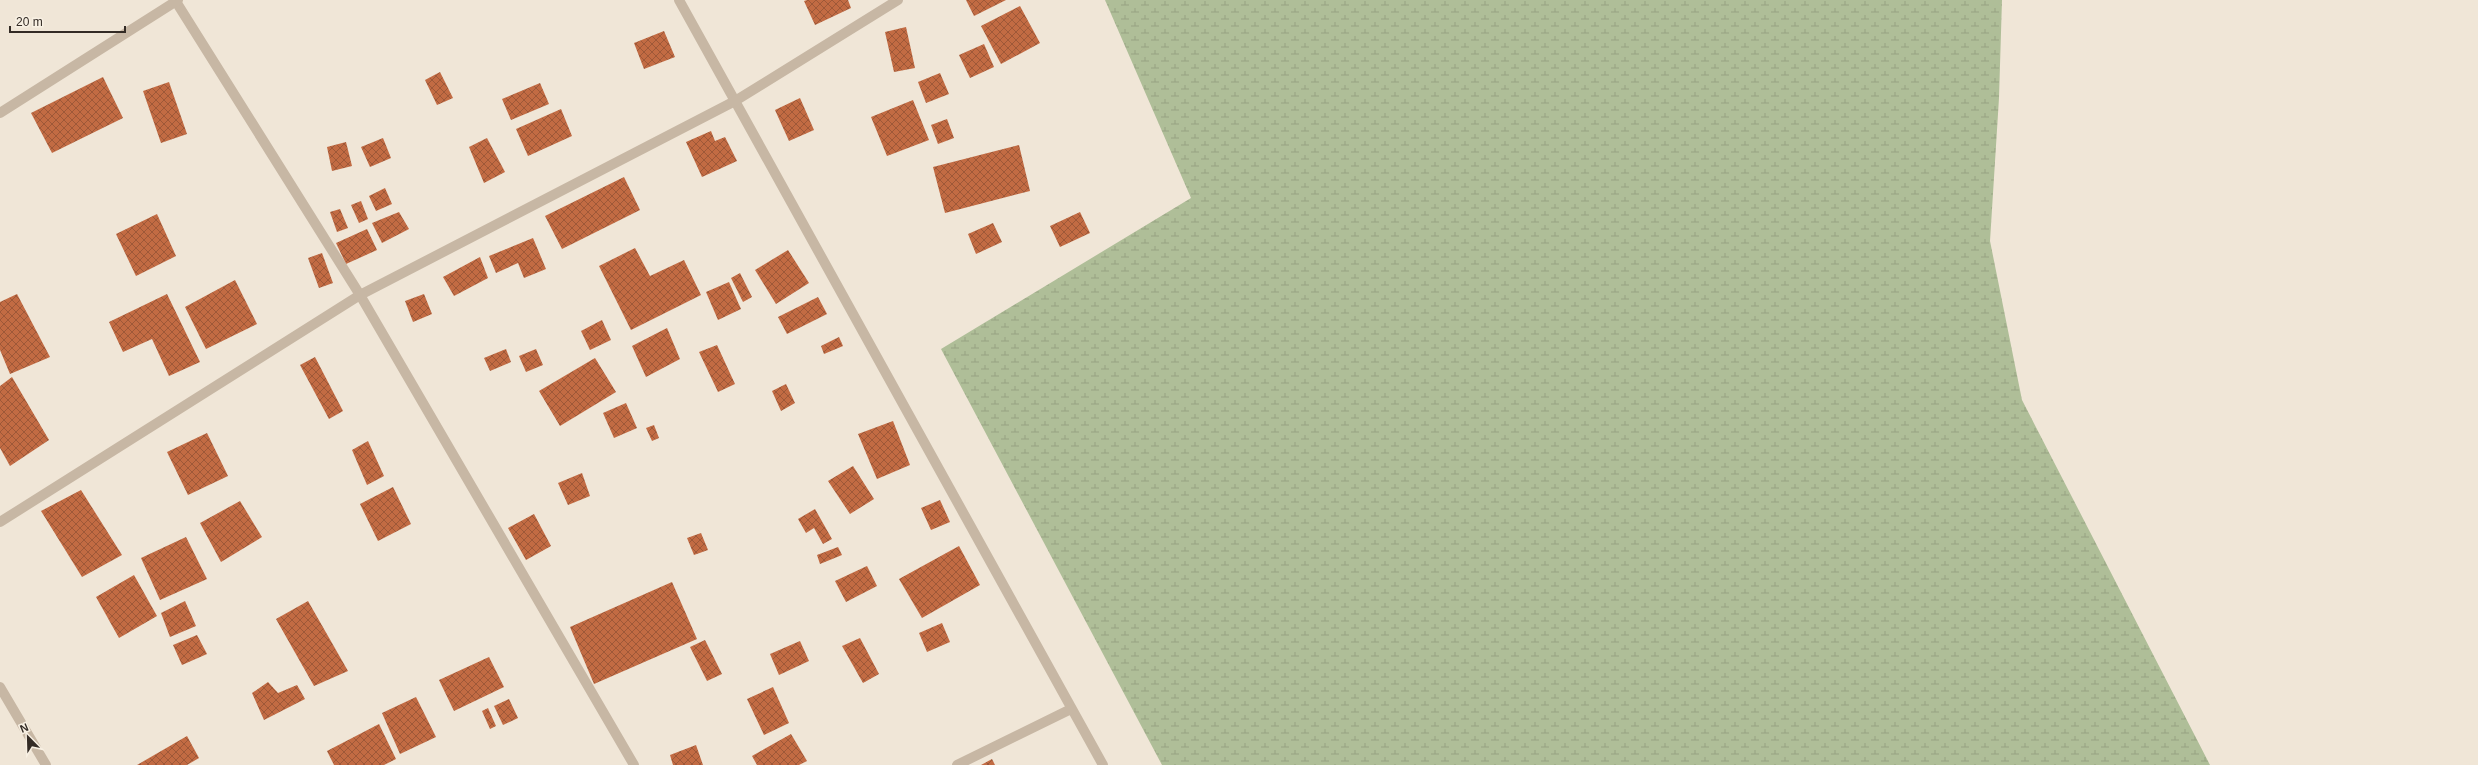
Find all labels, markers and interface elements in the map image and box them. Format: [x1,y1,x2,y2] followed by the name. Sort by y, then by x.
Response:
[10,8,125,34] scale bar
[16,15,43,29] text: 20 m
[8,717,48,757] north arrow
[18,721,30,735] text: N

